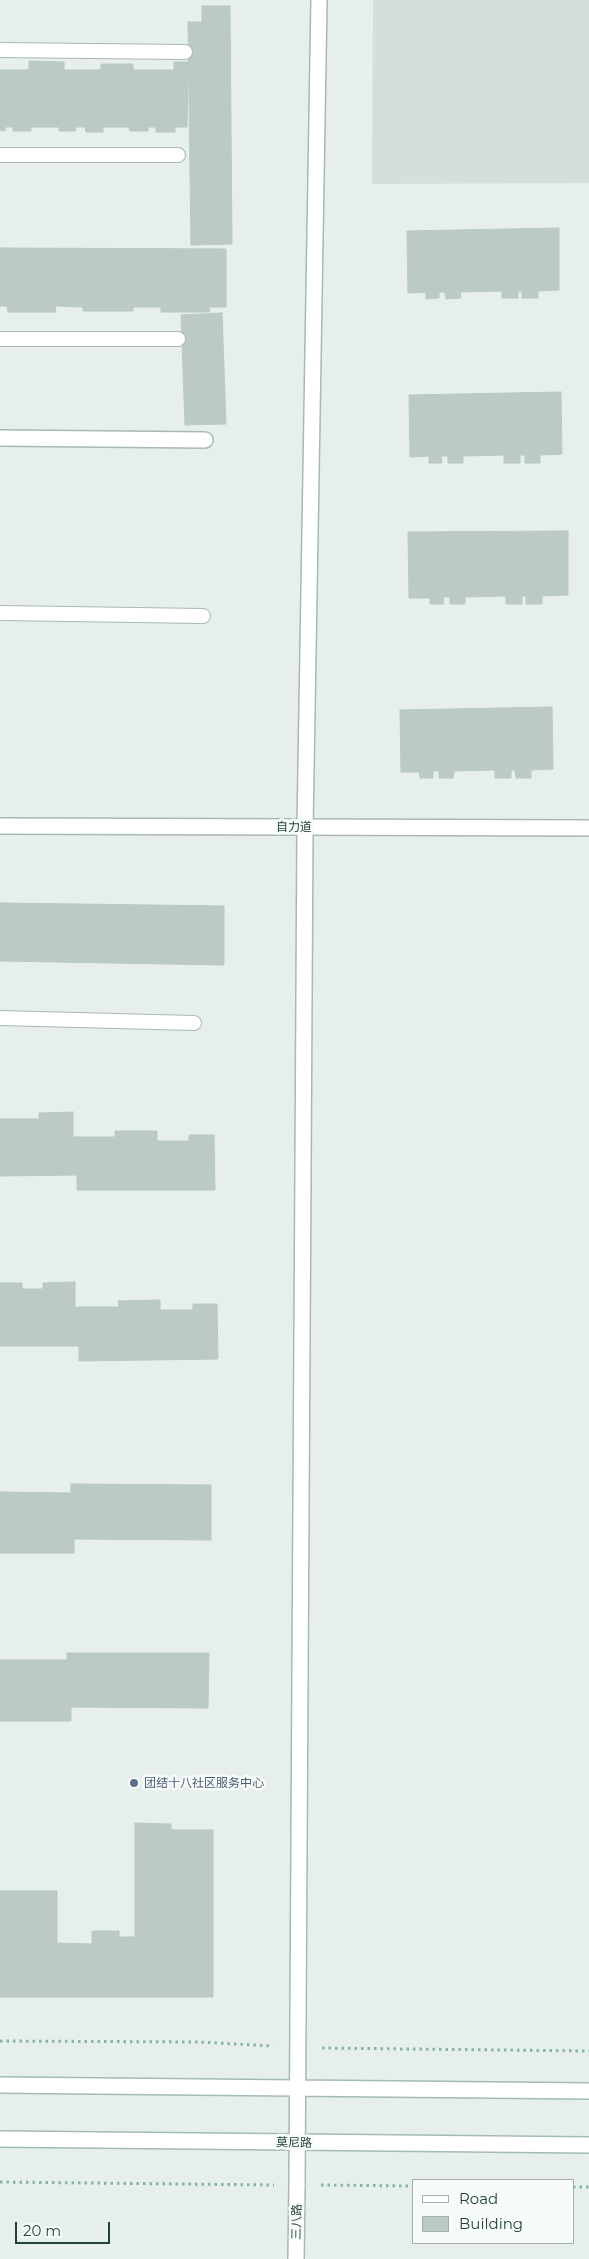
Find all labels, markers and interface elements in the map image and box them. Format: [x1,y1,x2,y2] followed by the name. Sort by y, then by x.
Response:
[276,820,312,834] street label: 自力道
[144,1776,264,1790] place label: 团结十八社区服务中心
[128,1777,140,1789] marker: 团结十八社区服务中心
[276,2135,312,2151] street label: 莫尼路
[412,2179,574,2244] legend
[459,2189,498,2208] text: Road
[289,2204,305,2240] street label: 三八路
[18,2212,112,2244] scale bar
[459,2214,523,2233] text: Building
[23,2221,61,2240] text: 20 m

